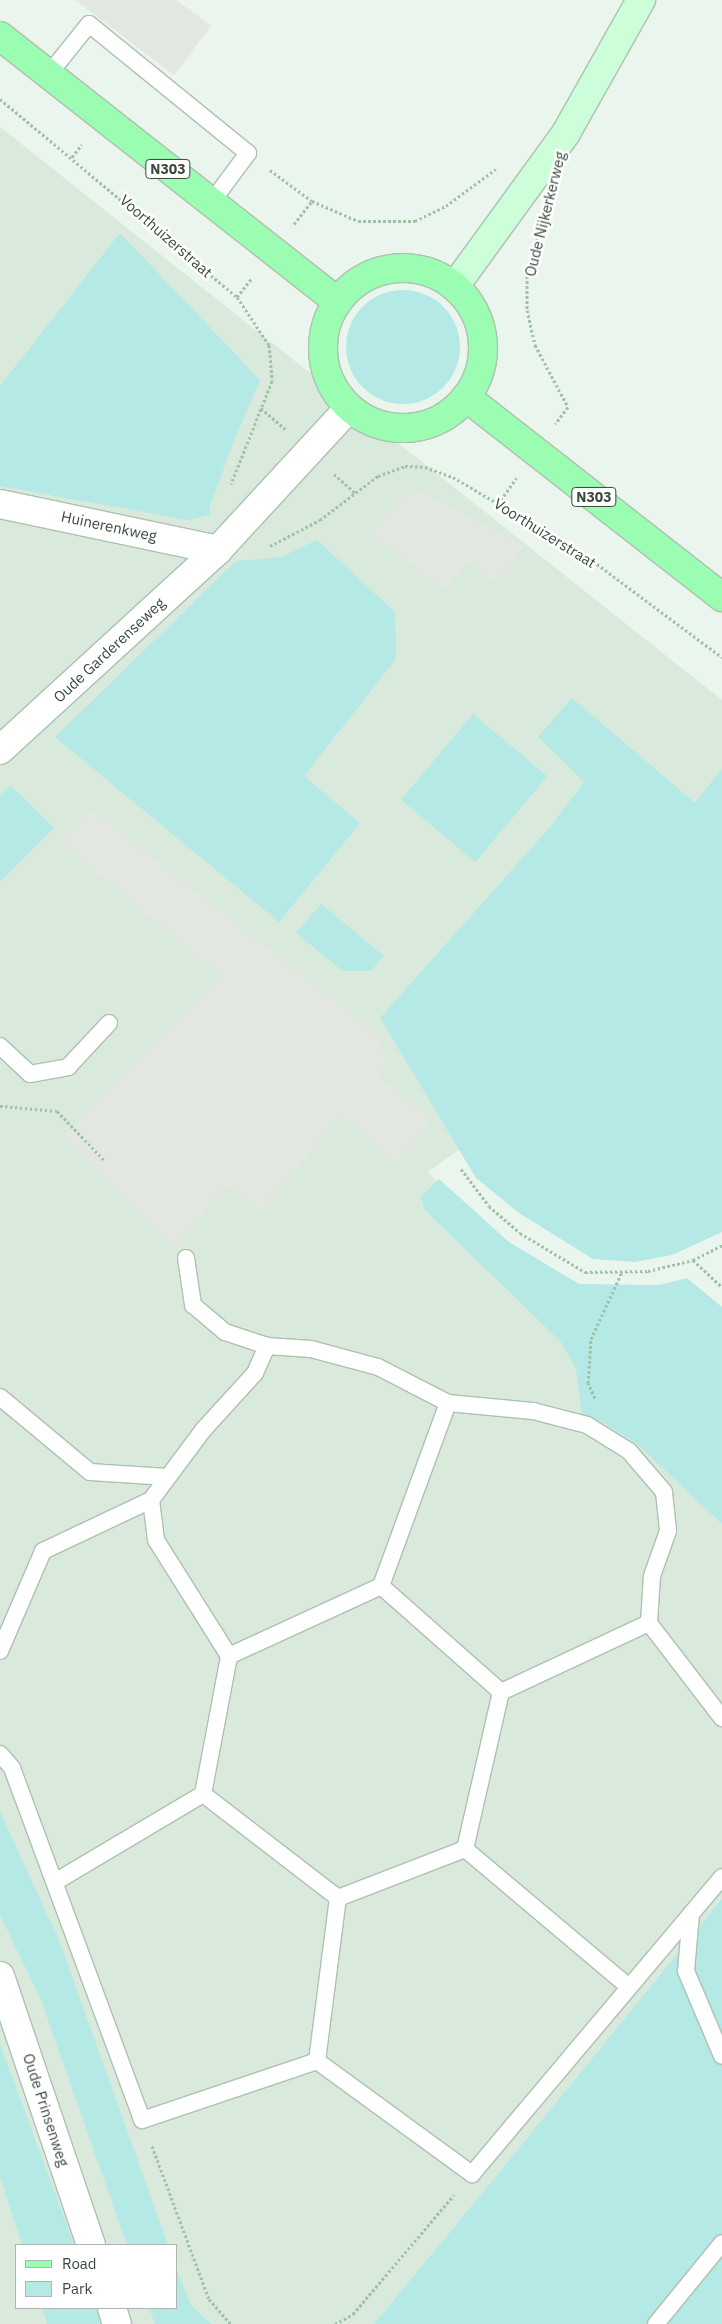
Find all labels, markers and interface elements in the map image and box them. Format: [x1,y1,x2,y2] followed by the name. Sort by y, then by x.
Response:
[521,150,569,278] street label: Oude Nijkerkerweg
[144,157,192,180] road number: N303
[116,191,216,281] street label: Voorthuizerstraat
[570,486,618,508] road number: N303
[491,494,599,572] street label: Voorthuizerstraat
[60,507,158,545] street label: Huinerenkweg
[50,594,168,706] street label: Oude Garderenseweg
[19,2051,73,2169] street label: Oude Prinsenweg
[15,2244,178,2309] legend
[62,2254,97,2273] text: Road
[62,2279,92,2298] text: Park

